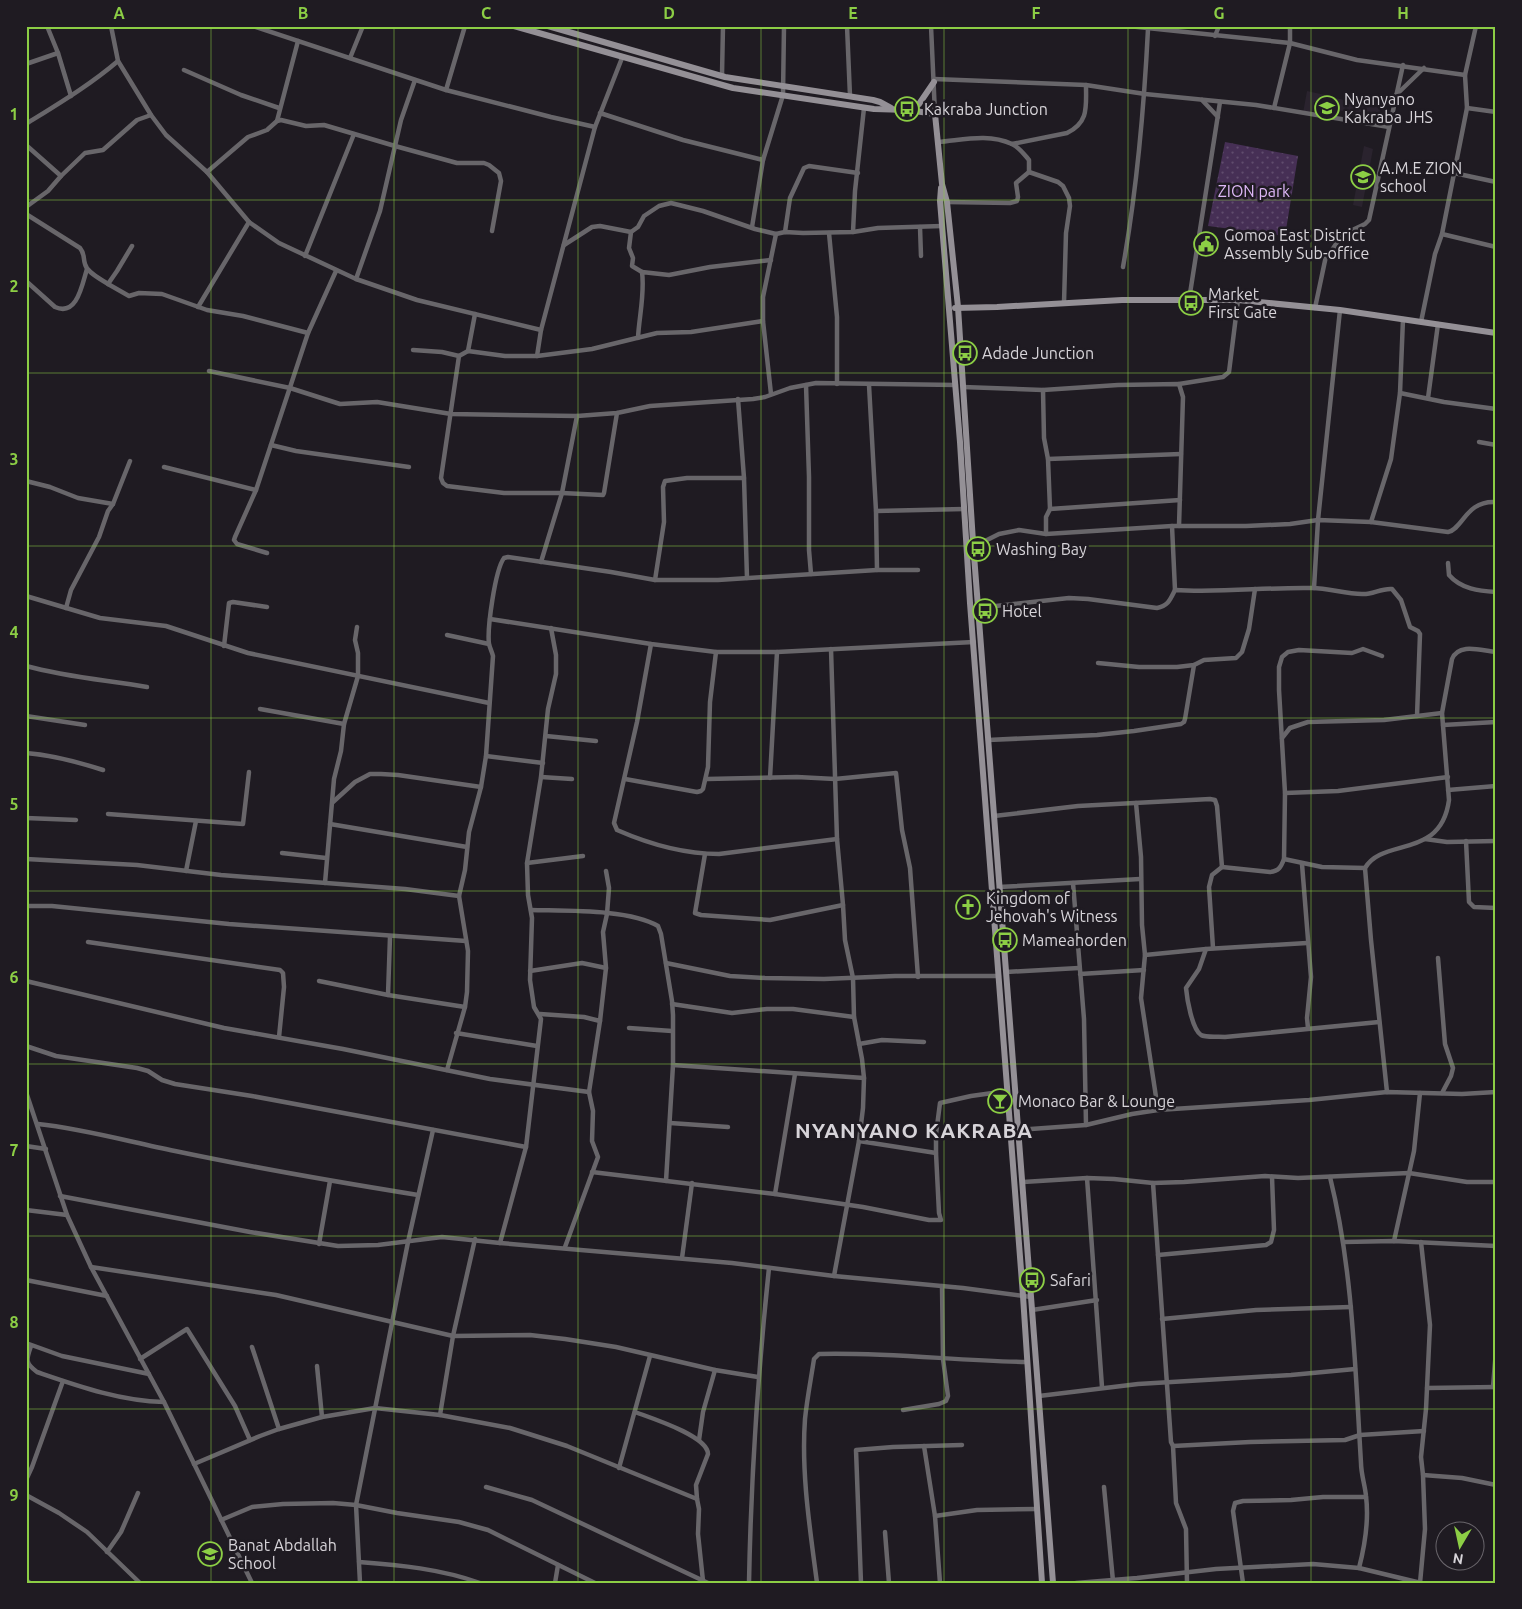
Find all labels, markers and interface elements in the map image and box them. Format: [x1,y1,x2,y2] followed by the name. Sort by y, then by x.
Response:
[113,4,125,22] text: A
[298,4,308,22] text: B
[481,4,491,22] text: C
[663,4,675,22] text: D
[848,4,858,22] text: E
[1032,4,1041,22] text: F
[1213,4,1225,22] text: G
[1397,4,1409,22] text: H
[1344,90,1433,126] place label: Nyanyano Kakraba JHS
[1314,95,1340,121] school or university icon: Nyanyano Kakraba JHS
[894,96,920,122] bus stop icon: Kakraba Junction
[924,100,1048,118] place label: Kakraba Junction
[9,105,19,123] text: 1
[1380,159,1462,195] place label: A.M.E ZION school
[1350,164,1376,190] school or university icon: A.M.E ZION school
[1218,182,1290,200] park label: ZION park
[1224,226,1369,262] place label: Gomoa East District Assembly Sub-office
[1193,231,1219,257] public building icon: Gomoa East District Assembly Sub-office
[9,277,19,295] text: 2
[1208,285,1277,321] place label: Market First Gate
[1178,290,1204,316] bus stop icon: Market First Gate
[952,340,978,366] bus stop icon: Adade Junction
[982,344,1094,362] place label: Adade Junction
[9,450,19,468] text: 3
[965,536,991,562] bus stop icon: Washing Bay
[996,540,1087,558] place label: Washing Bay
[972,598,998,624] bus stop icon: Hotel
[1002,602,1042,620] place label: Hotel
[9,623,19,641] text: 4
[9,795,19,813] text: 5
[986,889,1118,925] place label: Kingdom of Jehovah's Witness
[955,894,981,920] church icon: Kingdom of Jehovah's Witness
[992,927,1018,953] bus stop icon: Mameahorden
[1022,931,1127,949] place label: Mameahorden
[9,968,19,986] text: 6
[987,1088,1013,1114] bar icon: Monaco Bar & Lounge
[1018,1092,1175,1110] place label: Monaco Bar & Lounge
[795,1118,1033,1142] district label: NYANYANO KAKRABA
[9,1141,19,1159] text: 7
[1019,1267,1045,1293] bus stop icon: Safari
[1050,1271,1091,1289] place label: Safari
[9,1313,19,1331] text: 8
[9,1486,19,1504] text: 9
[1434,1522,1484,1572] north arrow
[228,1536,337,1572] place label: Banat Abdallah School
[197,1541,223,1567] school or university icon: Banat Abdallah School
[1452,1550,1464,1568] text: N

